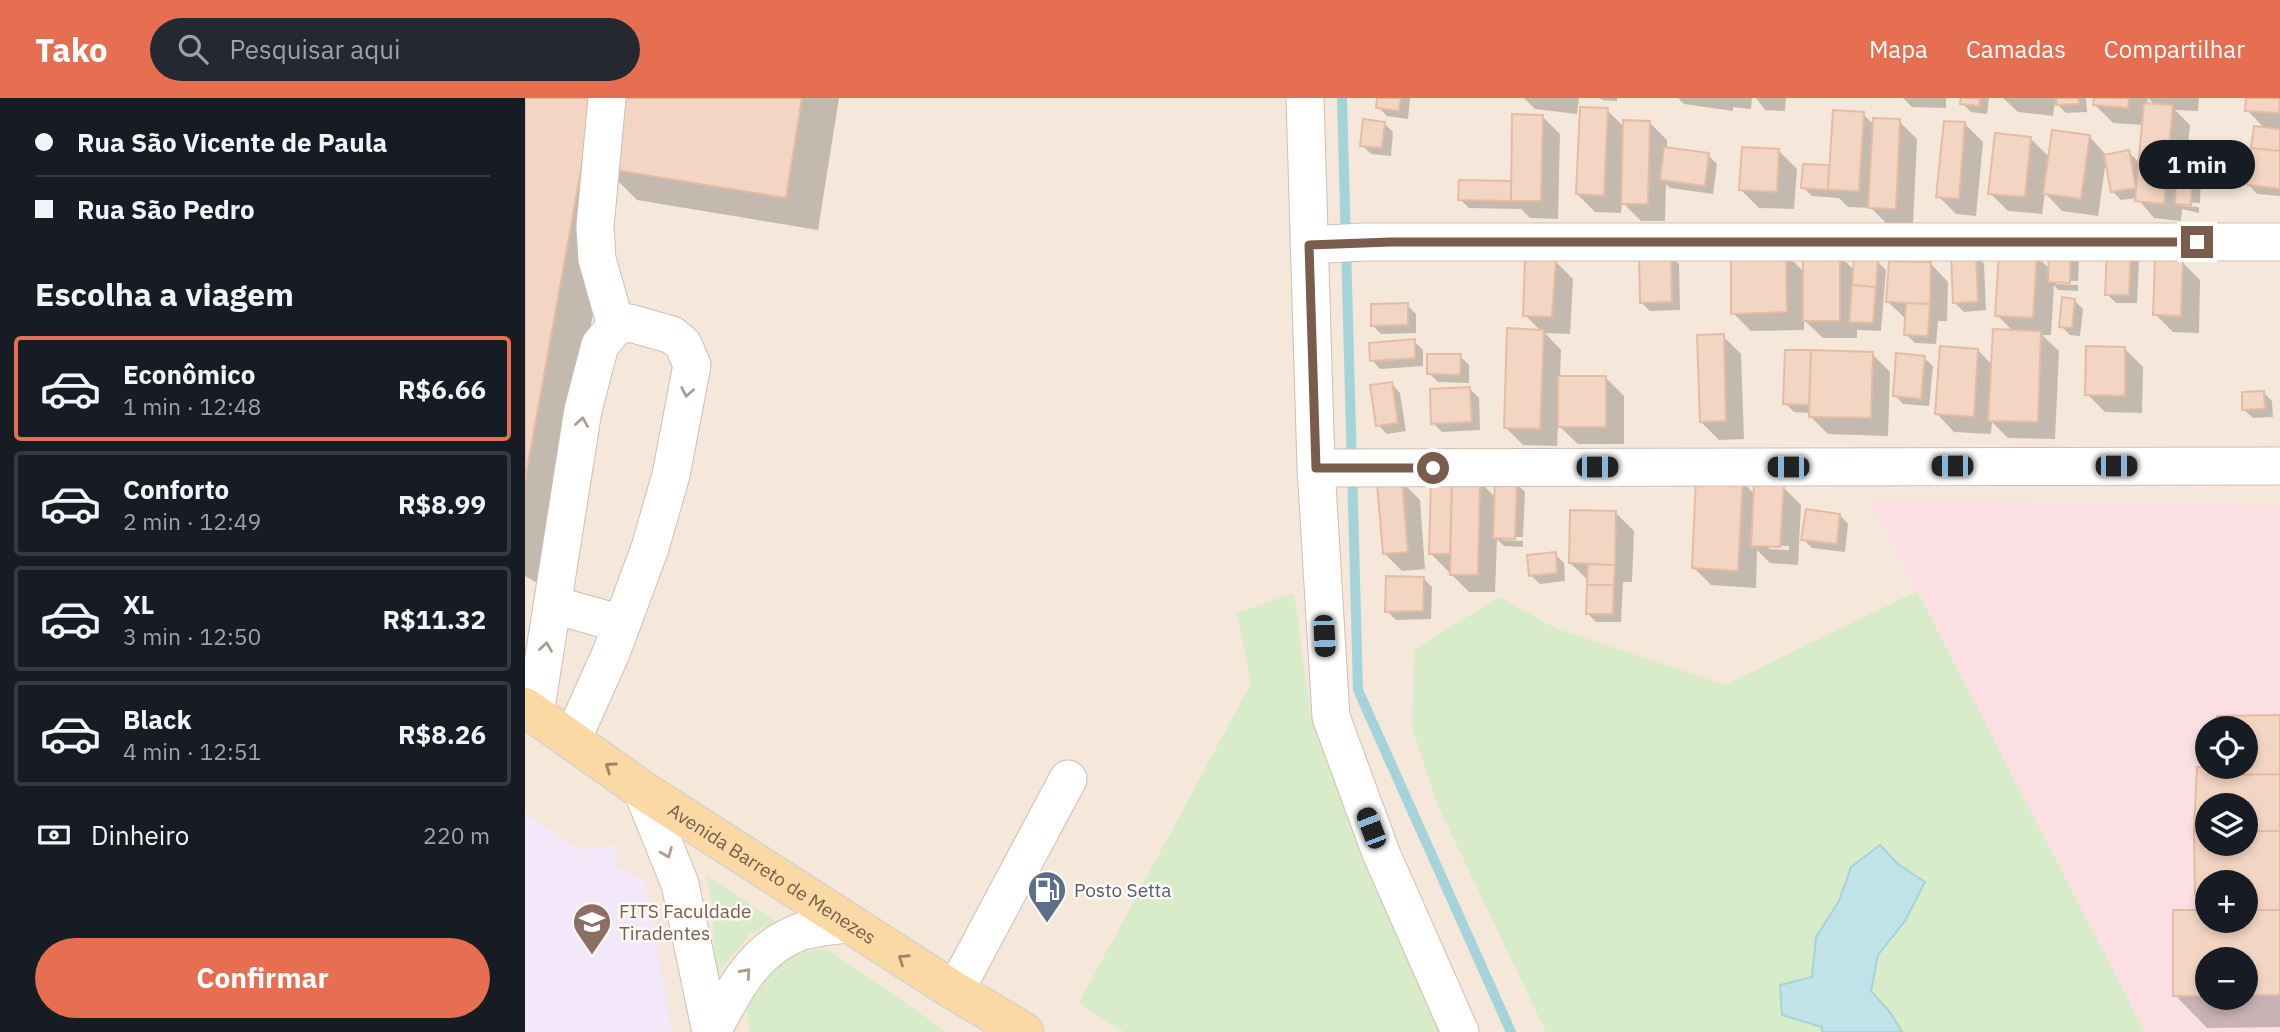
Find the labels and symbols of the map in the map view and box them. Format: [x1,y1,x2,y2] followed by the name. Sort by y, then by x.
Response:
[2139,141,2255,190] callout: 1 min
[2181,226,2213,258] route end
[681,386,696,398] one-way arrow
[574,416,589,428] one-way arrow
[1417,452,1449,484] route start
[1932,456,1974,477] car
[2096,456,2138,477] car
[1577,457,1619,478] car
[1768,457,1810,478] car
[1313,614,1336,658] car
[538,641,553,653] one-way arrow
[605,763,618,775] one-way arrow
[663,798,881,949] street label: Avenida Barreto de Menezes
[1354,805,1389,851] car
[659,846,673,858] one-way arrow
[1026,869,1068,924] fuel station icon: Posto Setta
[1074,878,1171,902] place label: Posto Setta
[619,899,751,945] place label: FITS Faculdade Tiradentes
[571,901,613,956] school or university icon: FITS Faculdade Tiradentes
[897,954,910,967] one-way arrow
[738,968,750,981] one-way arrow

